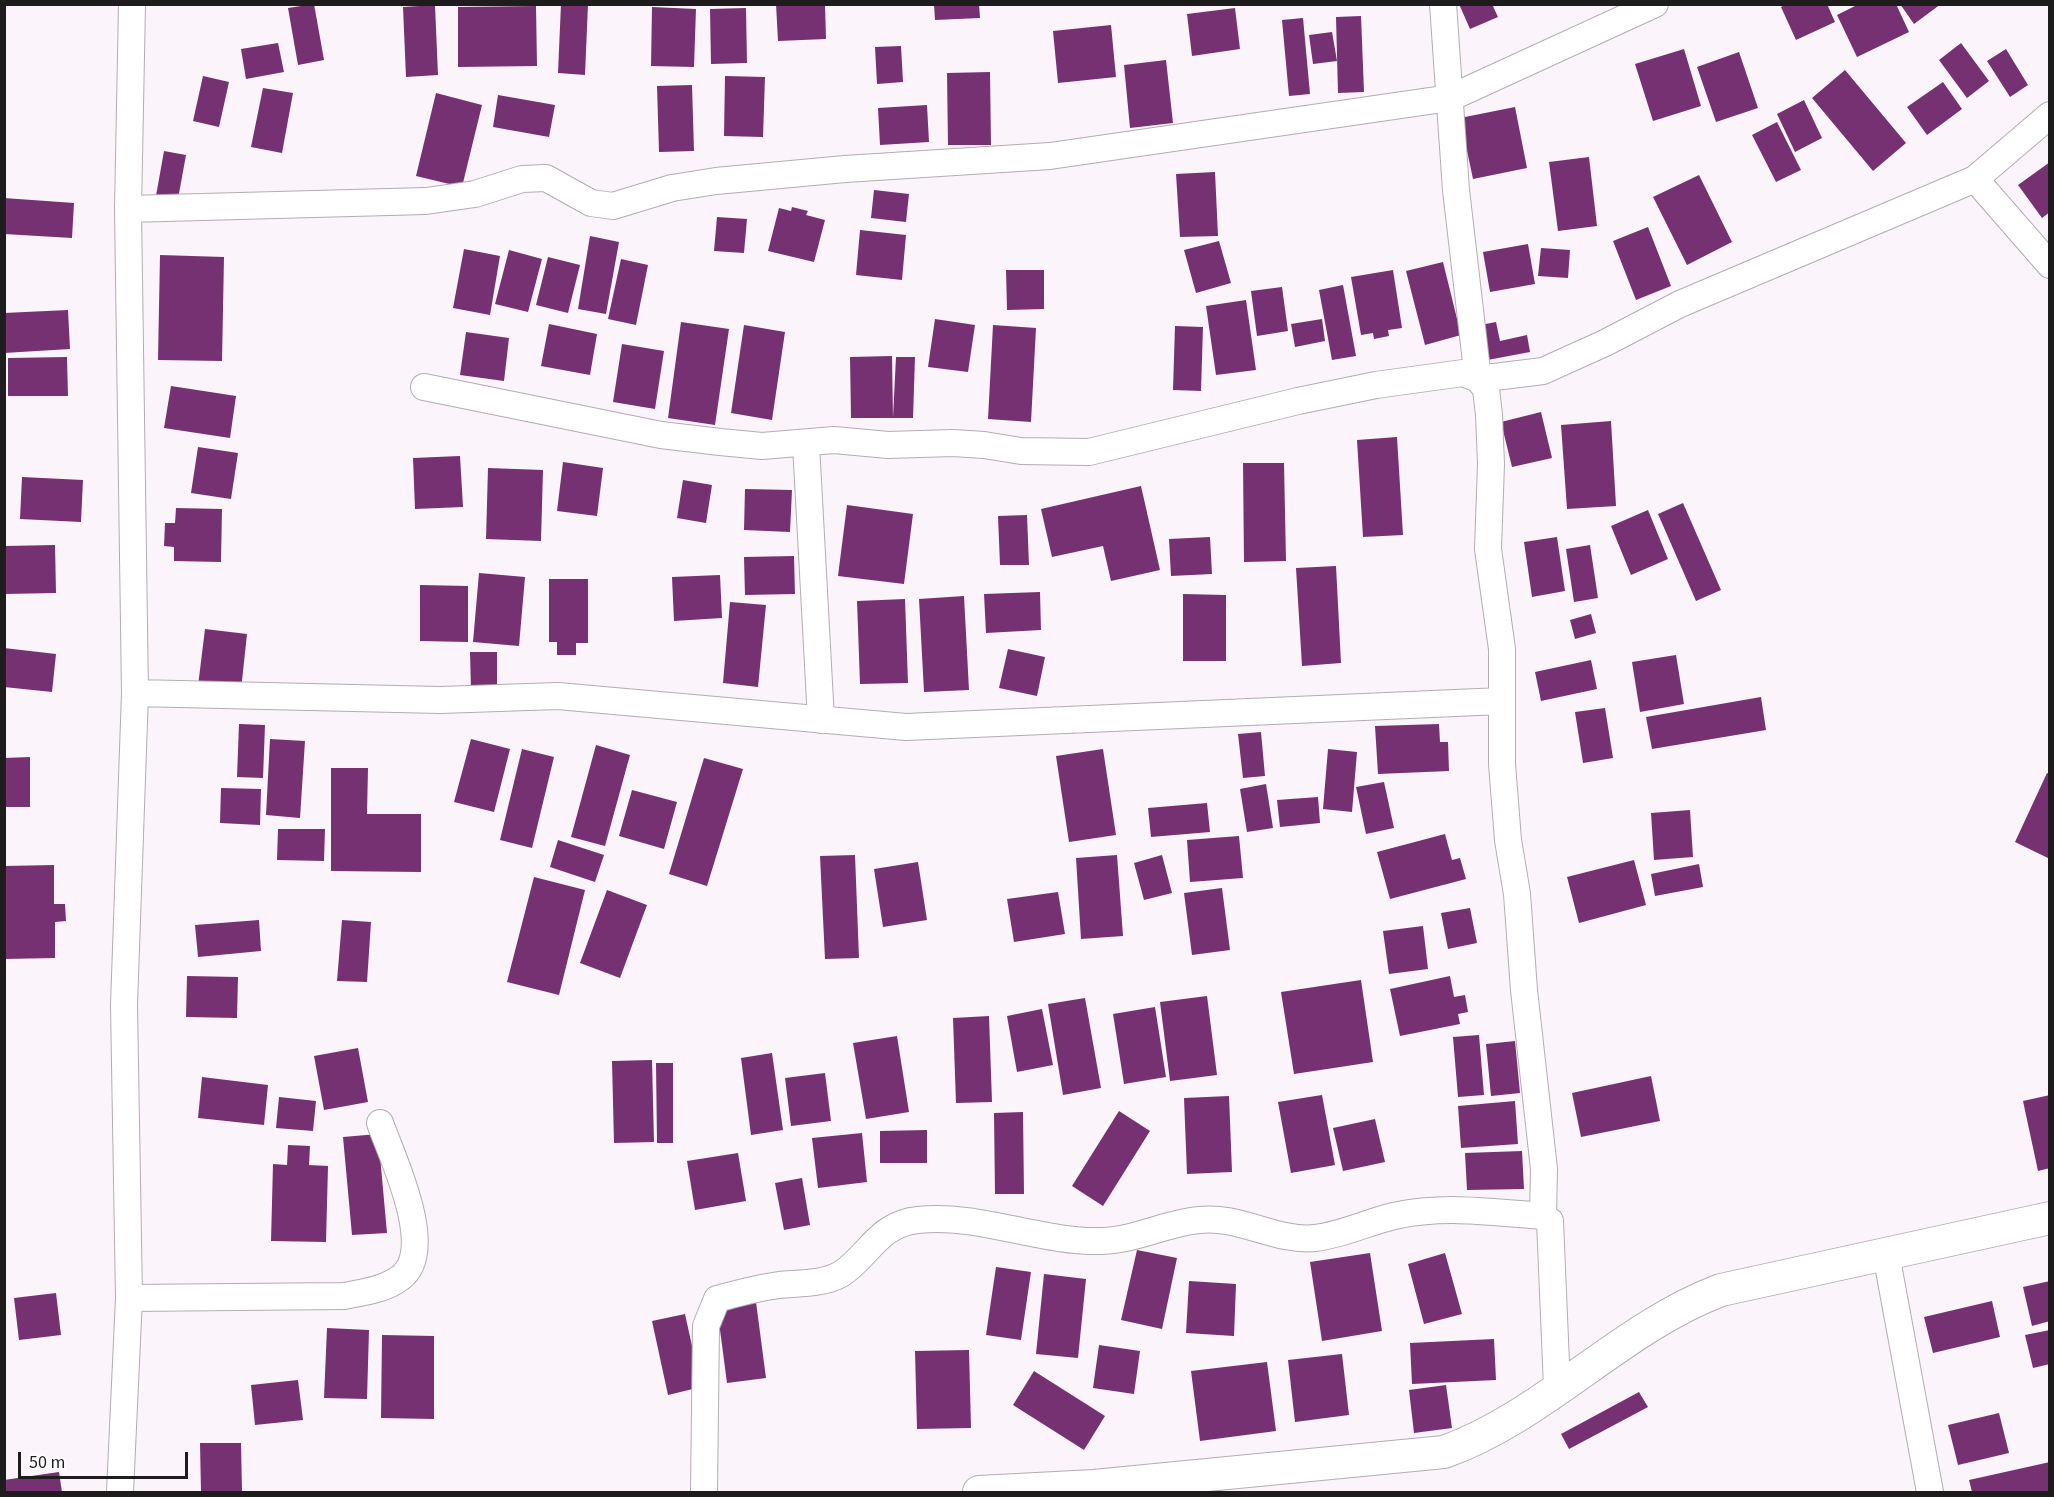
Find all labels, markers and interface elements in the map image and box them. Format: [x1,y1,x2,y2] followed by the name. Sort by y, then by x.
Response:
[21,1440,190,1478] scale bar
[29,1450,65,1475] text: 50 m

